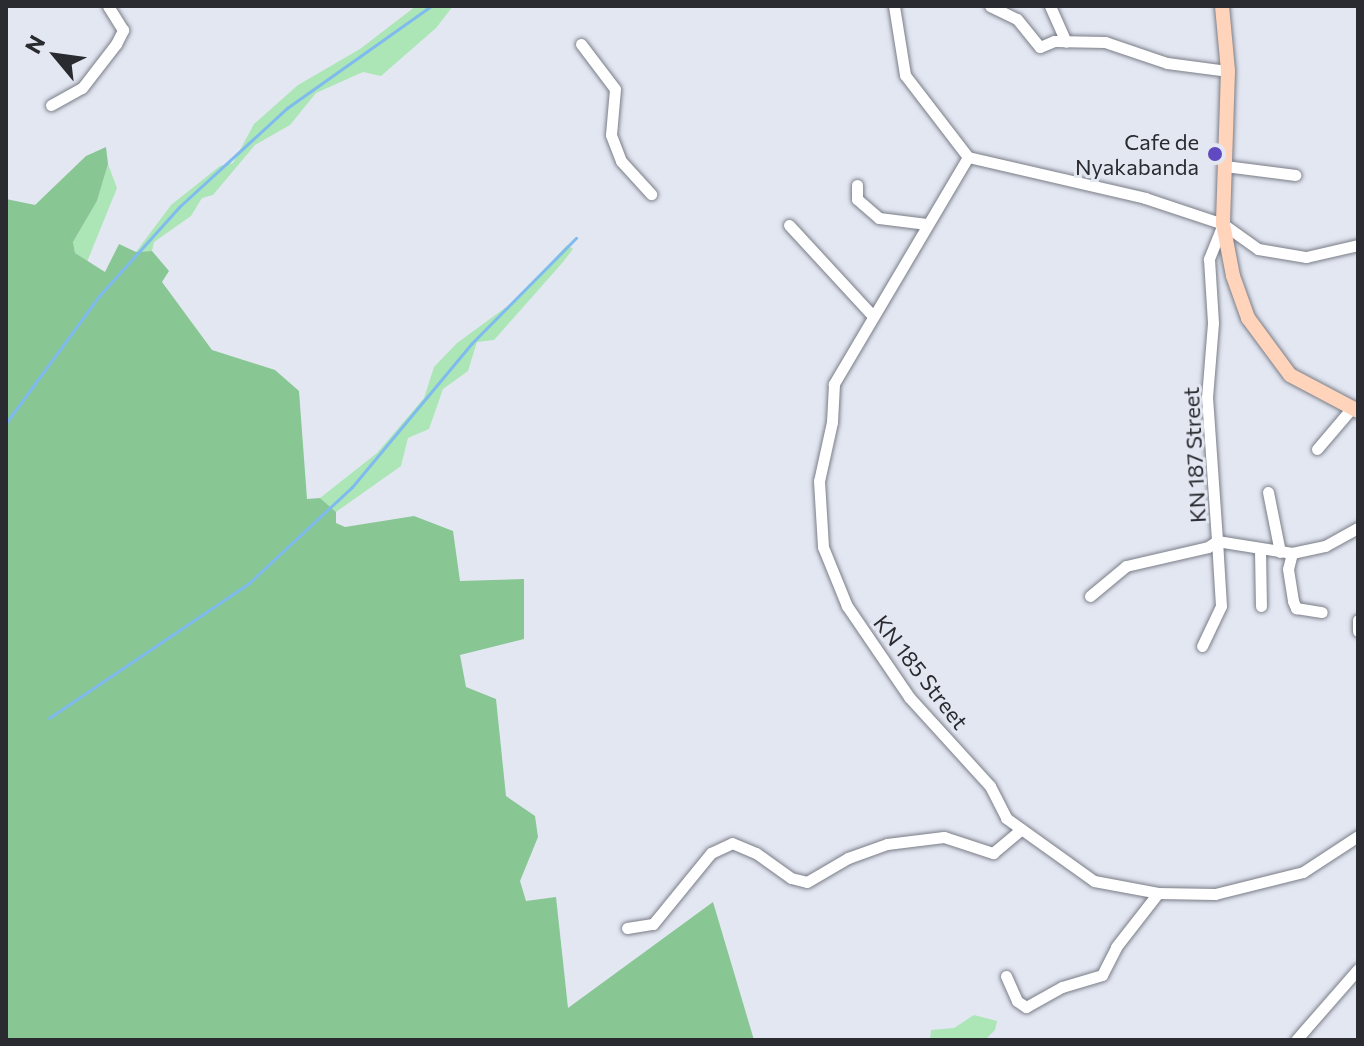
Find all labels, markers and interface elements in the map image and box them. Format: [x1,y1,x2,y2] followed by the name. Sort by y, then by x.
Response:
[16,16,96,96] north arrow
[19,30,50,58] text: N
[1075,128,1199,180] place label: Cafe de Nyakabanda
[1206,145,1224,163] marker: Cafe de Nyakabanda
[1177,386,1211,524] street label: KN 187 Street
[868,610,974,734] street label: KN 185 Street

